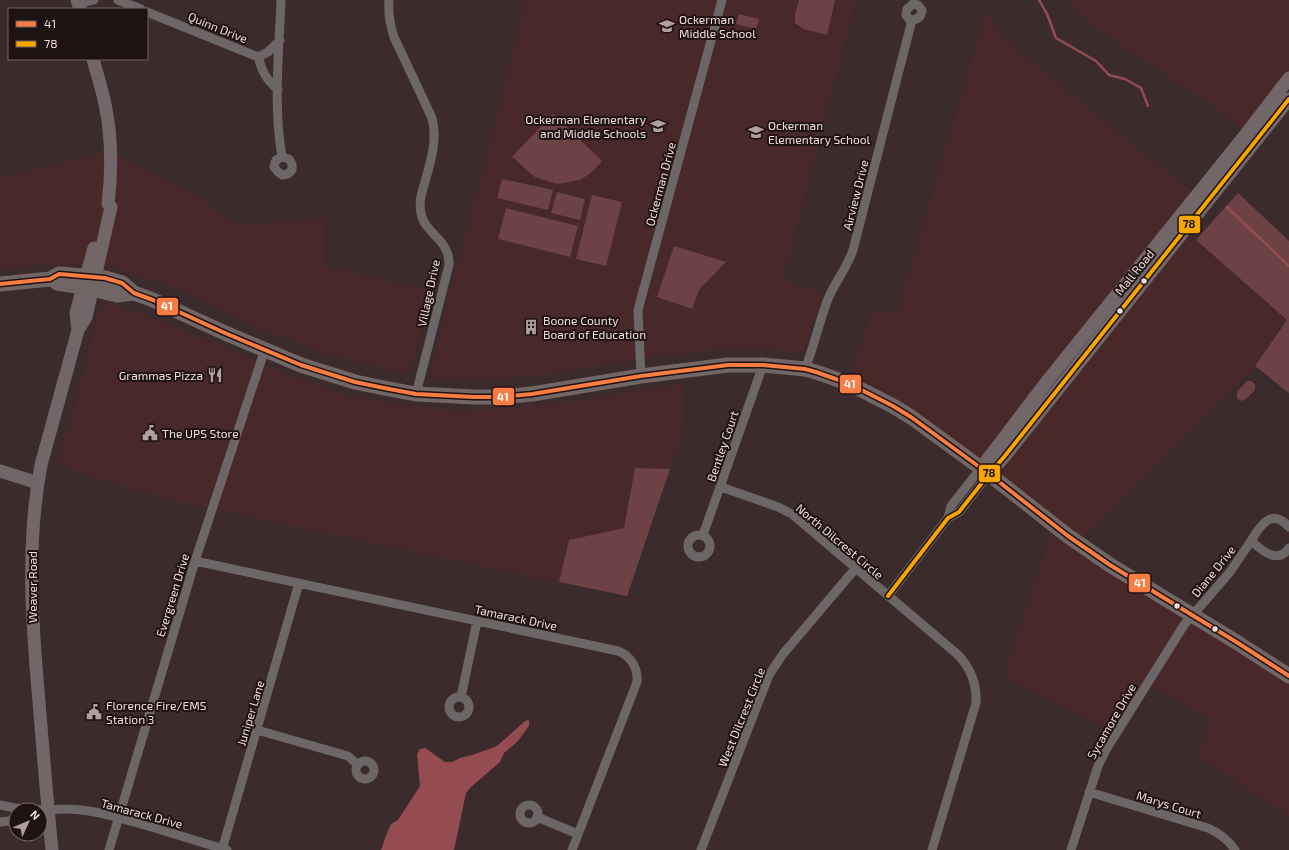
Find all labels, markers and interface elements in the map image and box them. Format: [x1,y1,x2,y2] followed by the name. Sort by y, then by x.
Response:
[8,8,148,60] legend
[186,9,250,46] street label: Quinn Drive
[679,12,756,40] place label: Ockerman Middle School
[44,16,56,30] text: 41
[658,17,676,35] school or university icon: Ockerman Middle School
[44,36,57,50] text: 78
[525,112,647,140] place label: Ockerman Elementary and Middle Schools
[649,117,667,135] school or university icon: Ockerman Elementary and Middle Schools
[768,118,871,146] place label: Ockerman Elementary School
[747,123,765,141] school or university icon: Ockerman Elementary School
[642,141,678,227] street label: Ockerman Drive
[840,158,870,232] street label: Airview Drive
[1178,215,1201,234] line badge: 78
[1183,217,1195,230] text: 78
[1111,247,1157,297] street label: Mall Road
[414,258,442,328] street label: Village Drive
[1139,276,1149,286] unlabelled marker
[156,297,179,316] line badge: 41
[161,299,173,312] text: 41
[1115,306,1125,316] unlabelled marker
[543,313,646,341] place label: Boone County Board of Education
[522,318,540,336] building icon: Boone County Board of Education
[206,366,224,384] restaurant icon: Grammas Pizza
[119,368,203,382] place label: Grammas Pizza
[839,374,862,394] line badge: 41
[844,377,856,390] text: 41
[492,387,515,406] line badge: 41
[497,390,509,403] text: 41
[703,408,741,483] street label: Bentley Court
[141,424,159,442] public building icon: The UPS Store
[162,426,239,440] place label: The UPS Store
[978,464,1001,483] line badge: 78
[983,466,995,479] text: 78
[794,500,886,582] street label: North Dilcrest Circle
[1188,542,1238,600] street label: Diane Drive
[25,551,39,623] street label: Weaver Road
[153,552,191,638] street label: Evergreen Drive
[1128,573,1151,593] line badge: 41
[1134,576,1146,589] text: 41
[473,601,559,633] street label: Tamarack Drive
[1172,601,1182,611] unlabelled marker
[1210,624,1220,634] unlabelled marker
[715,665,767,769] street label: West Dilcrest Circle
[233,679,267,747] street label: Juniper Lane
[1084,681,1138,761] street label: Sycamore Drive
[106,698,207,726] place label: Florence Fire/EMS Station 3
[85,703,103,721] public building icon: Florence Fire/EMS Station 3
[1135,788,1203,821] street label: Marys Court
[100,795,184,831] street label: Tamarack Drive
[8,802,48,842] north arrow
[28,807,43,822] text: N

